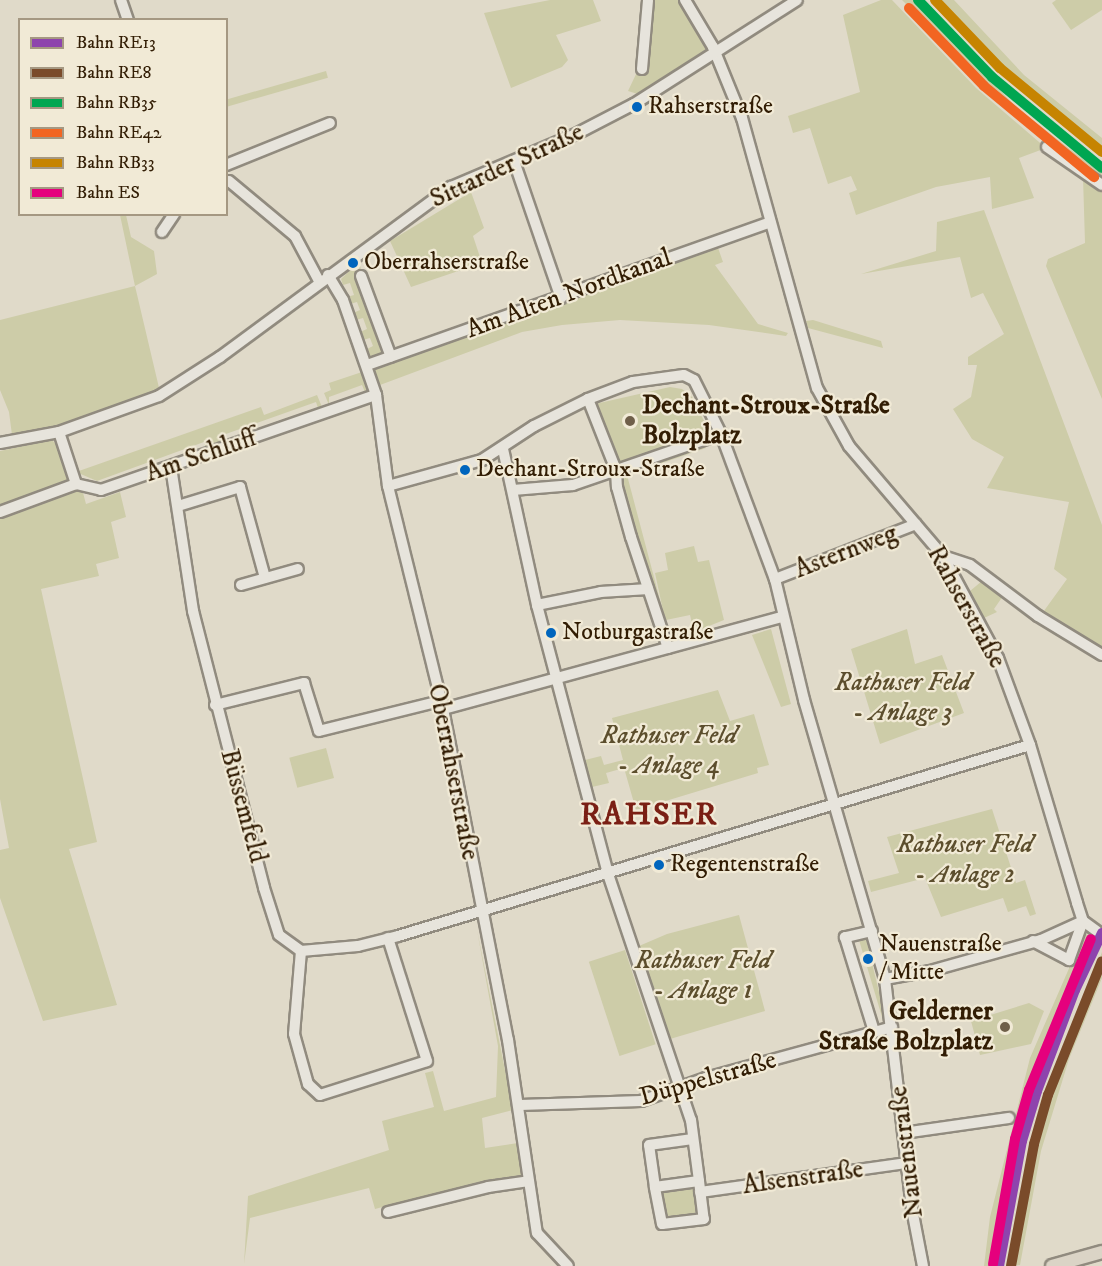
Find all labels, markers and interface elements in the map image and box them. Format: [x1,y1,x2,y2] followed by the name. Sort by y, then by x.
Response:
[18,18,228,216] legend
[76,32,156,54] text: Bahn RE13
[76,62,151,84] text: Bahn RE8
[76,92,157,114] text: Bahn RB35
[648,93,773,121] place label: Rahserstraße
[631,101,643,113] marker: Rahserstraße
[425,117,589,215] street label: Sittarder Straße
[76,122,162,144] text: Bahn RE42
[76,152,155,174] text: Bahn RB33
[76,182,140,204] text: Bahn ES
[462,242,676,346] street label: Am Alten Nordkanal
[364,249,529,277] place label: Oberrahserstraße
[347,257,359,269] marker: Oberrahserstraße
[642,390,890,452] place label: Dechant-Stroux-Straße Bolzplatz
[623,414,637,428] marker: Dechant-Stroux-Straße Bolzplatz
[142,423,260,489] street label: Am Schluff
[476,456,705,484] place label: Dechant-Stroux-Straße
[459,464,471,476] marker: Dechant-Stroux-Straße
[790,518,902,586] street label: Asternweg
[920,540,1012,674] street label: Rahserstraße
[562,619,713,647] place label: Notburgastraße
[545,627,557,639] marker: Notburgastraße
[835,667,971,728] park label: Rathuser Feld - Anlage 3
[421,681,485,863] street label: Oberrahserstraße
[601,720,737,782] park label: Rathuser Feld - Anlage 4
[213,746,273,866] street label: Büssemfeld
[580,796,718,834] district label: RAHSER
[897,829,1033,891] park label: Rathuser Feld - Anlage 2
[670,851,819,879] place label: Regentenstraße
[653,859,665,871] marker: Regentenstraße
[879,931,1002,987] place label: Nauenstraße / Mitte
[635,945,771,1006] park label: Rathuser Feld - Anlage 1
[862,953,874,965] marker: Nauenstraße / Mitte
[819,996,993,1058] place label: Gelderner Straße Bolzplatz
[998,1020,1012,1034] marker: Gelderner Straße Bolzplatz
[636,1045,780,1113] street label: Düppelstraße
[883,1084,931,1220] street label: Nauenstraße
[741,1154,865,1202] street label: Alsenstraße

